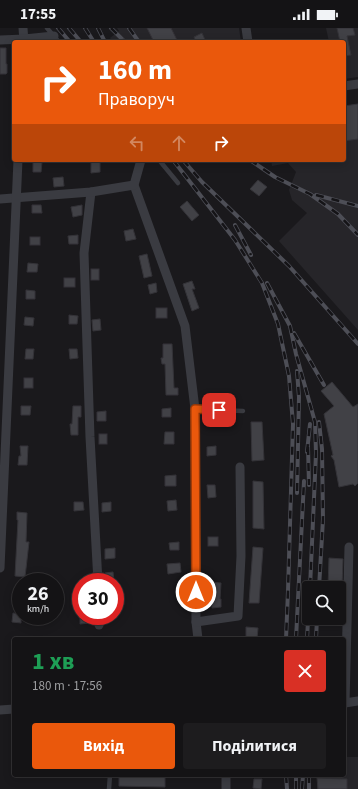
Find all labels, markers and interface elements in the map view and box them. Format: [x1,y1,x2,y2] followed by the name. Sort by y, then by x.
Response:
[20,4,56,25] text: 17:55
[98,50,172,90] text: 160 m
[32,56,84,108] icon: right
[98,87,175,112] text: Праворуч
[126,132,148,154] icon: left
[168,132,190,154] icon: ahead
[210,132,232,154] icon: right
[202,393,236,427] pin
[208,399,230,421] icon: arrive
[175,571,217,613] position arrow
[72,573,124,625] speed limit sign: 30
[27,580,49,608] text: 26
[302,581,346,625] map controls
[302,581,346,625] button: search
[27,602,49,616] text: km/h
[32,644,74,679] text: 1 хв
[284,650,326,692] button: close
[32,677,102,695] text: 180 m · 17:56
[32,723,175,769] button: Вихід
[183,723,326,769] button: Поділитися

